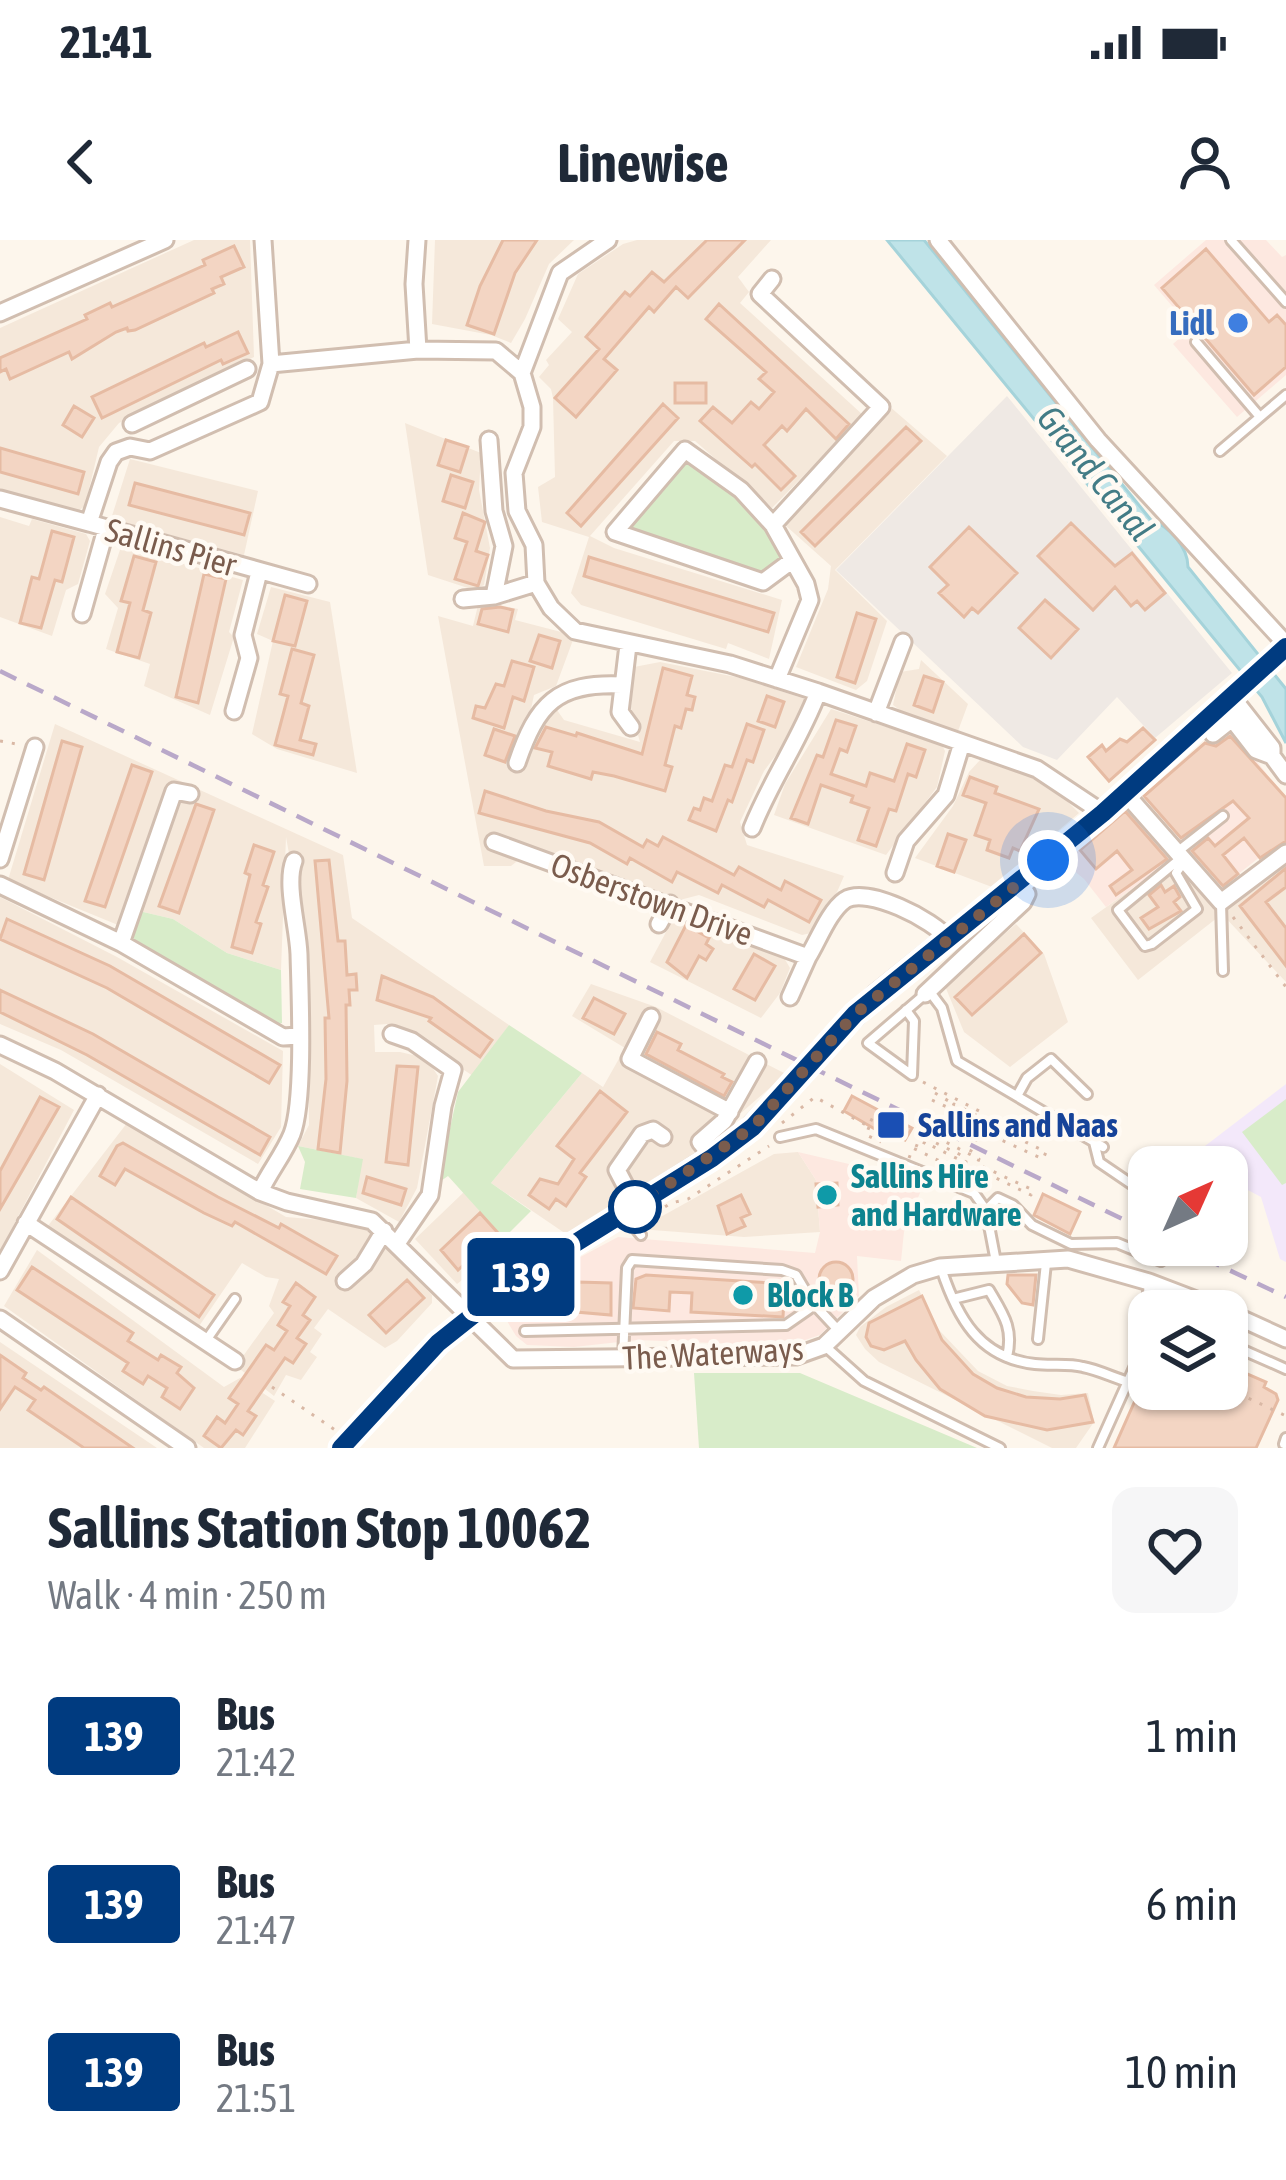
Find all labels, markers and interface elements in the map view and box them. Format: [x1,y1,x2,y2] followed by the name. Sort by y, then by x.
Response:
[60,16,153,68] text: 21:41
[48,129,114,195] icon: back
[1172,129,1238,195] icon: person
[557,132,729,193] text: Linewise
[1169,304,1215,342] place label: Lidl
[1225,310,1251,336] marker: Lidl
[1029,397,1163,549] water label: Grand Canal
[101,510,242,584] street label: Sallins Pier
[1018,830,1078,890] your location
[546,845,758,953] street label: Osberstown Drive
[918,1106,1118,1144] place label: Sallins and Naas
[875,1109,907,1141] marker: Sallins and Naas
[1128,1146,1248,1266] north arrow
[1128,1146,1248,1410] map controls
[851,1157,1022,1233] place label: Sallins Hire and Hardware
[610,1182,660,1232] unlabelled marker
[814,1182,840,1208] marker: Sallins Hire and Hardware
[452,1238,590,1316] line badge: 139
[491,1253,551,1301] text: 139
[767,1276,854,1314] place label: Block B
[730,1282,756,1308] marker: Block B
[1128,1290,1248,1410] button: layers
[621,1329,805,1377] street label: The Waterways
[1112,1487,1238,1613] button: heart
[48,1495,591,1560] text: Sallins Station Stop 10062
[48,1573,327,1617] text: Walk · 4 min · 250 m
[216,1688,275,1740] text: Bus
[1146,1710,1238,1762] text: 1 min
[84,1712,144,1760] text: 139
[216,1740,296,1784] text: 21:42
[216,1856,275,1908] text: Bus
[1146,1878,1238,1930] text: 6 min
[84,1880,144,1928] text: 139
[216,1908,296,1952] text: 21:47
[216,2024,275,2076] text: Bus
[1125,2046,1238,2098] text: 10 min
[84,2048,144,2096] text: 139
[216,2076,296,2120] text: 21:51

